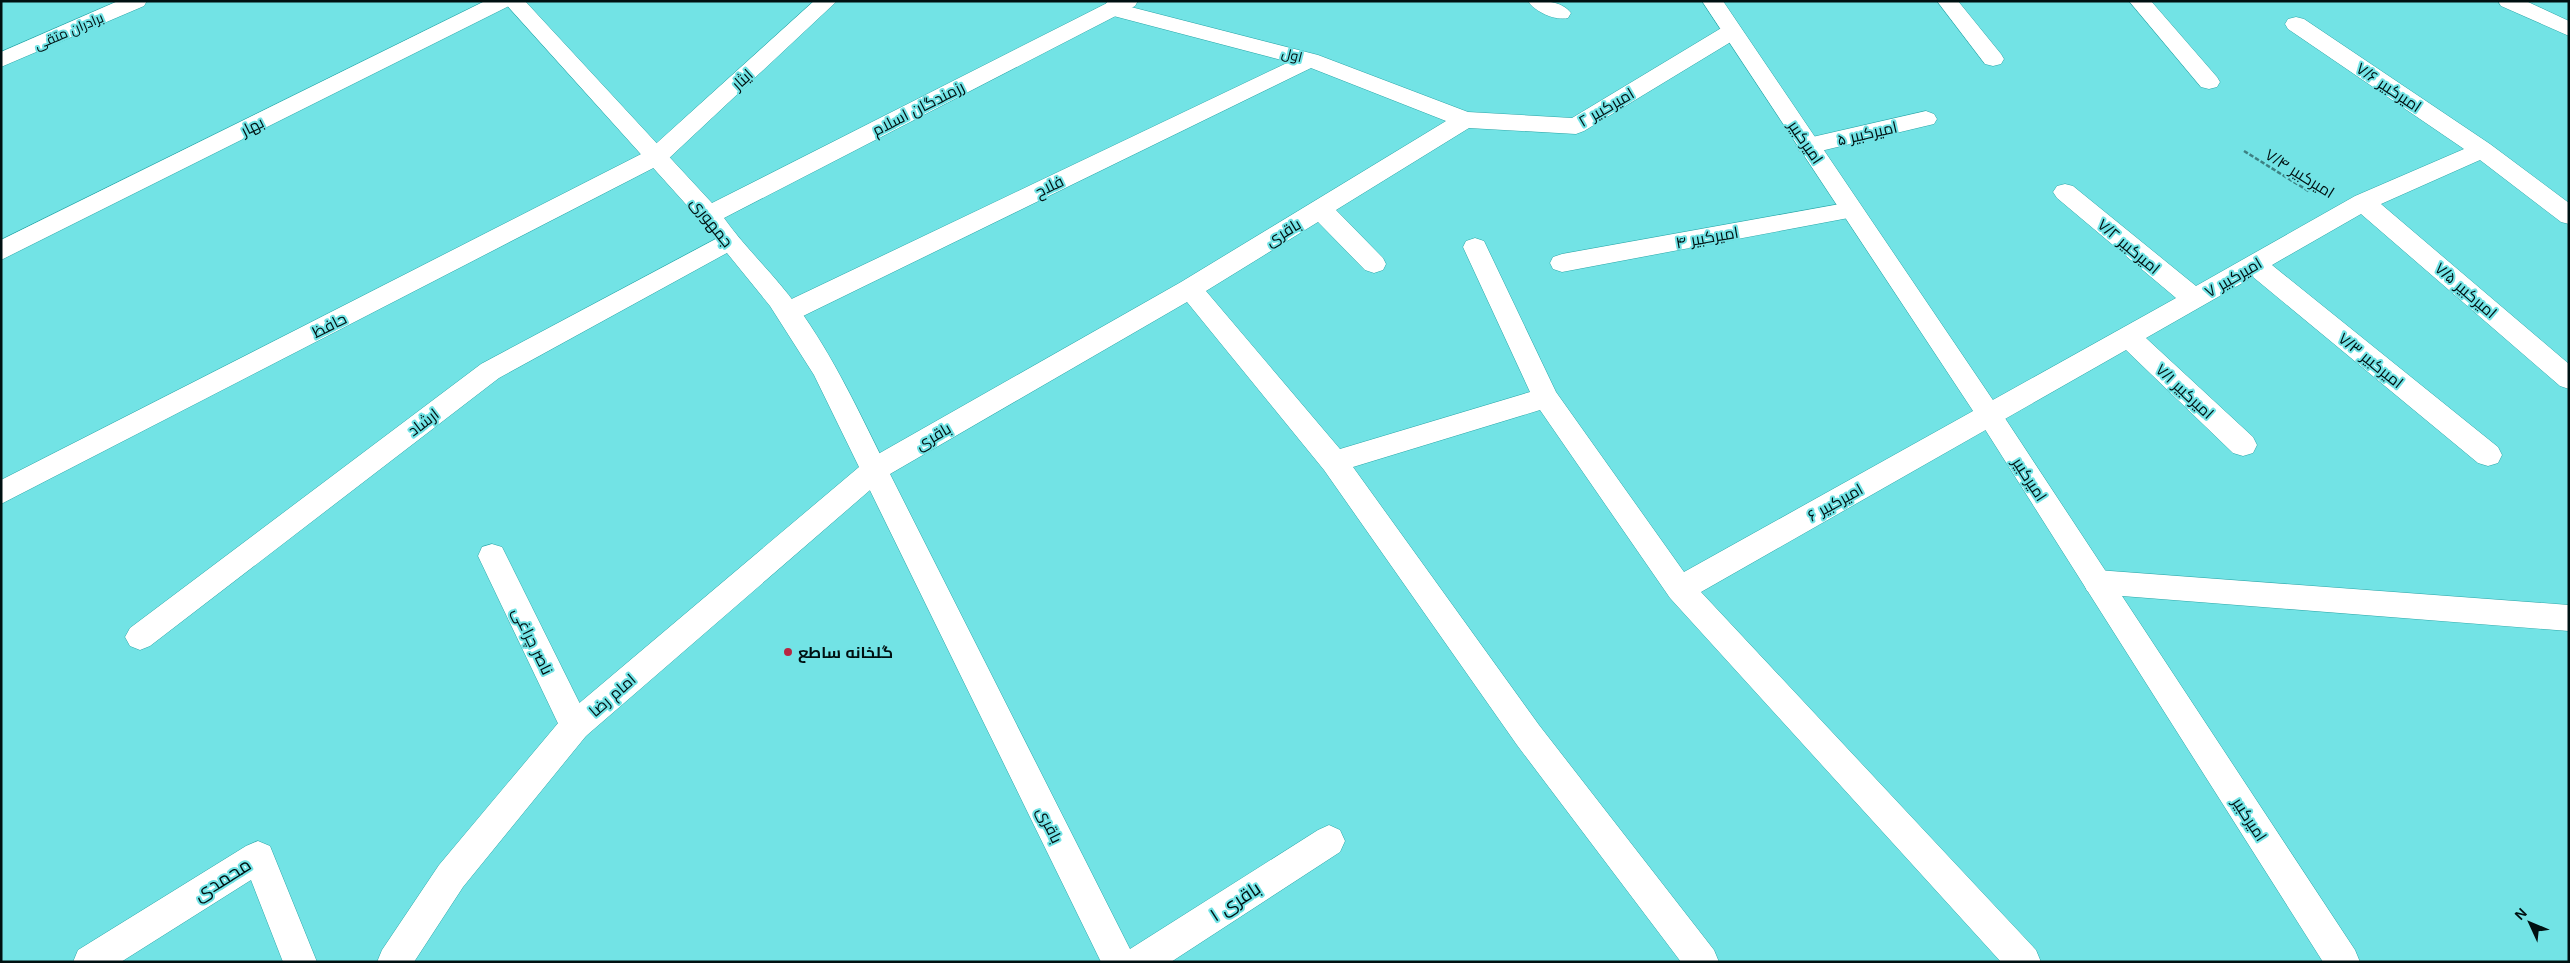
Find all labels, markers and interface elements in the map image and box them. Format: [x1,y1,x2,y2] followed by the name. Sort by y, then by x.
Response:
[32,9,106,53] street label: برادران متقی
[1280,45,1304,66] street label: اول
[2352,59,2424,116] street label: امیرکبیر ۷/۶
[728,66,757,95] street label: ایثار
[869,78,968,142] street label: رزمندگان اسلام
[1576,85,1637,131] street label: امیرکبیر ۲
[237,113,268,142] street label: بهار
[1784,117,1826,168] street label: امیرکبیر
[1835,118,1899,150] street label: امیرکبیر ۵
[2262,146,2337,202] street label: امیرکبیر ۷/۴
[1032,172,1068,203] street label: فلاح
[685,194,736,252] street label: جمهوری
[1263,215,1305,251] street label: باقری
[2094,216,2163,278] street label: امیرکبیر ۷/۲
[1674,224,1740,252] street label: امیرکبیر ۴
[2202,254,2265,301] street label: امیرکبیر ۷
[2431,259,2500,322] street label: امیرکبیر ۷/۵
[309,310,349,341] street label: حافظ
[2334,329,2406,392] street label: امیرکبیر ۷/۳
[2152,361,2217,423] street label: امیرکبیر ۷/۱
[405,405,443,440] street label: ارشاد
[913,420,955,455] street label: باقری
[2008,454,2050,505] street label: امیرکبیر
[1805,480,1866,525] street label: امیرکبیر ۶
[506,605,556,679] street label: ناصر چراغی
[798,644,893,663] place label: گلخانه ساطع
[782,646,794,658] marker: گلخانه ساطع
[586,671,641,722] street label: امام رضا
[2228,794,2270,845] street label: امیرکبیر
[1032,804,1065,847] street label: باقری
[190,854,255,906] street label: محمدی
[1206,877,1265,926] street label: باقری ۱
[2505,898,2555,948] north arrow
[2511,905,2530,923] text: N

